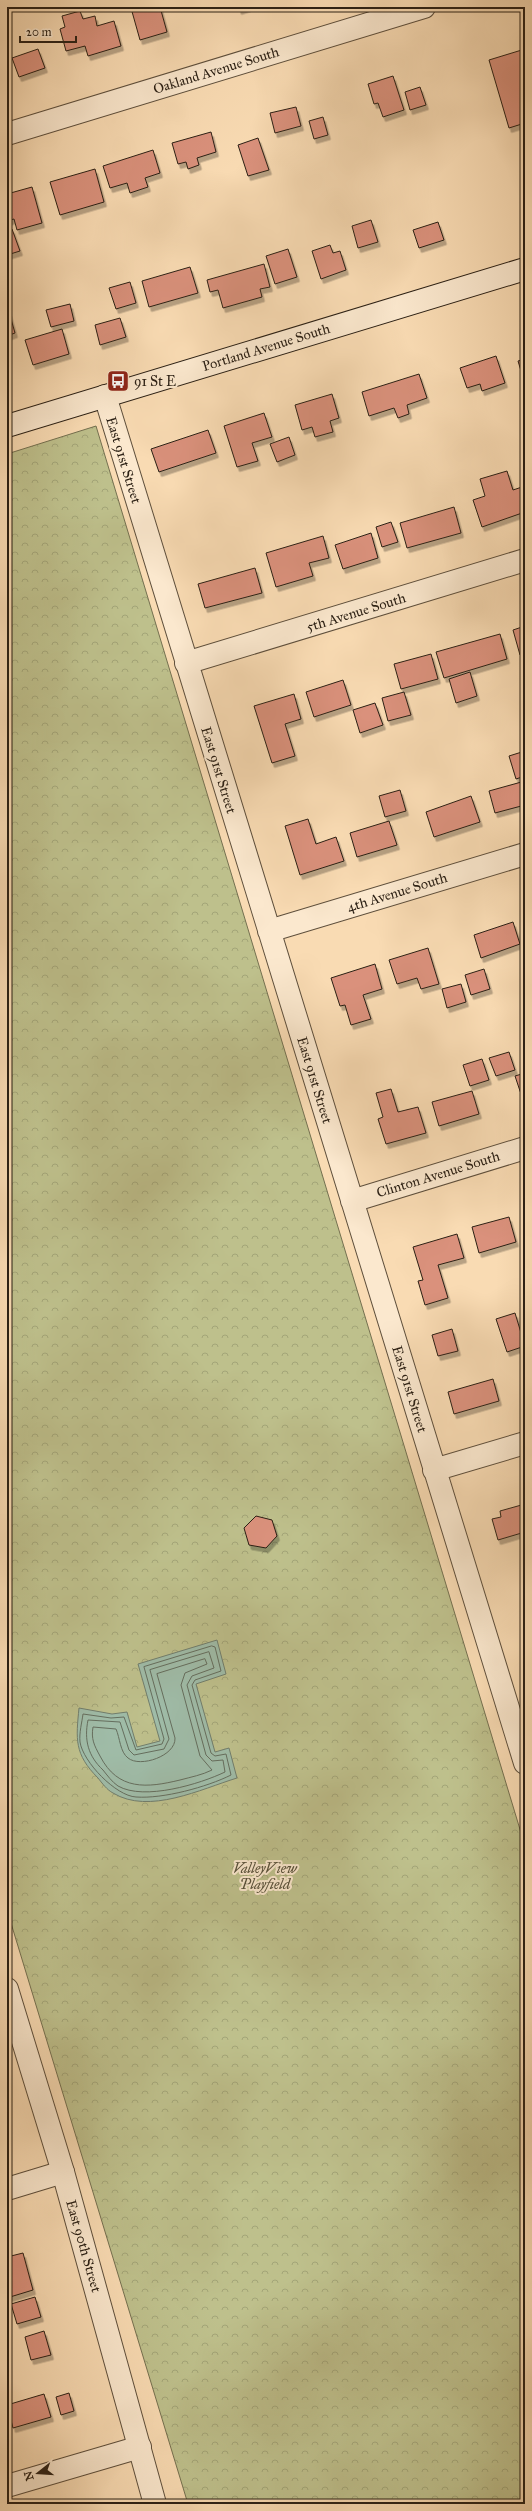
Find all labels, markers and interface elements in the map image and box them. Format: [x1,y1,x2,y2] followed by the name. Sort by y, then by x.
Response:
[20,18,76,44] scale bar
[26,25,52,39] text: 20 m
[151,43,281,98] street label: Oakland Avenue South
[200,320,332,375] street label: Portland Avenue South
[105,368,131,394] bus stop icon: 91 St E
[134,373,176,390] place label: 91 St E
[102,415,145,506] street label: East 91st Street
[305,589,408,636] street label: 5th Avenue South
[197,725,240,816] street label: East 91st Street
[345,869,450,916] street label: 4th Avenue South
[293,1035,336,1126] street label: East 91st Street
[375,1148,502,1201] street label: Clinton Avenue South
[388,1344,431,1435] street label: East 91st Street
[233,1860,298,1893] park label: ValleyView Playfield
[62,2198,105,2294] street label: East 90th Street
[18,2453,58,2493] north arrow
[21,2469,36,2482] text: N

